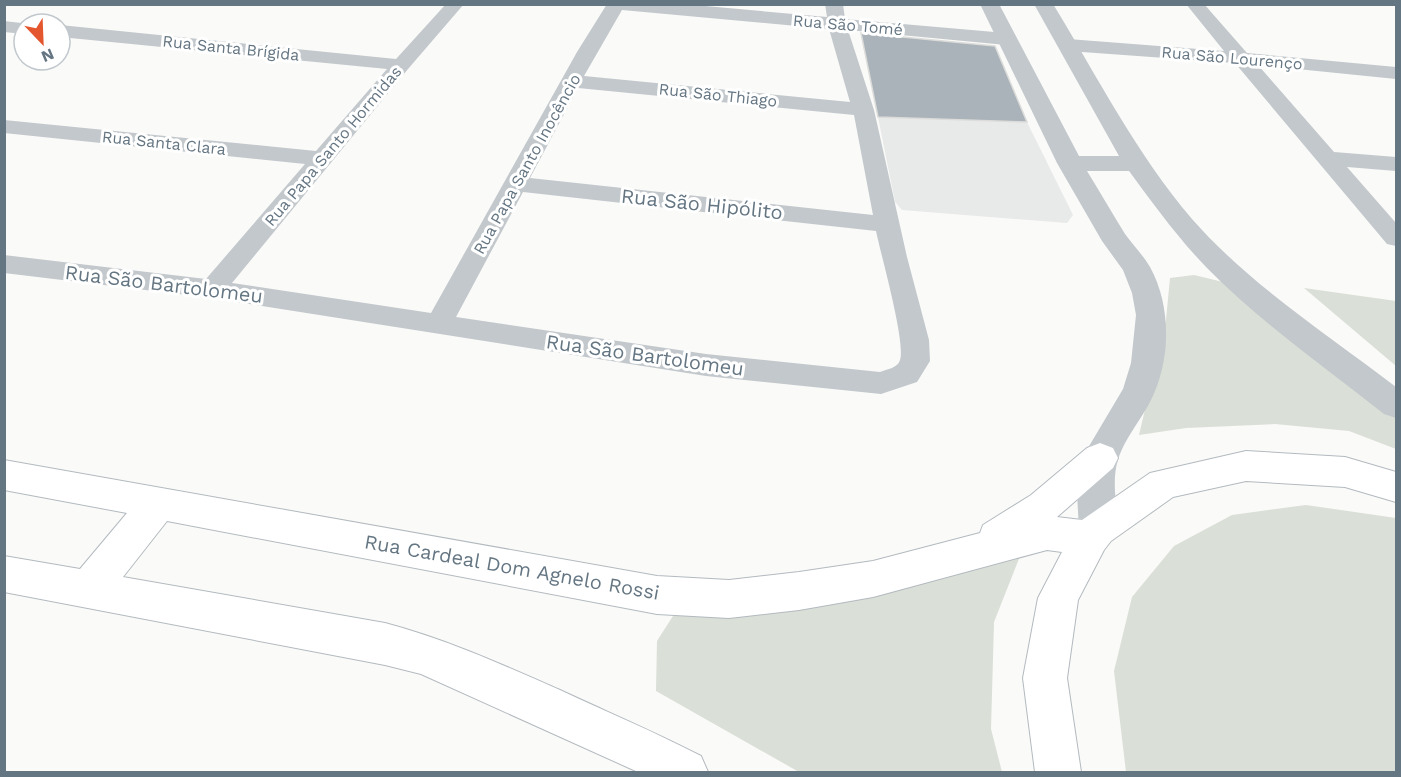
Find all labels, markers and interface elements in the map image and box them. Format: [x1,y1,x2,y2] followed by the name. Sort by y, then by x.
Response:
[792,11,904,39] street label: Rua São Tomé
[12,12,72,72] north arrow
[162,31,300,65] street label: Rua Santa Brígida
[1161,42,1303,74] street label: Rua São Lourenço
[38,44,57,66] text: N
[260,62,406,230] street label: Rua Papa Santo Hormidas
[469,71,585,257] street label: Rua Papa Santo Inocêncio
[658,79,778,111] street label: Rua São Thiago
[101,127,227,159] street label: Rua Santa Clara
[620,184,784,224] street label: Rua São Hipólito
[64,260,264,308] street label: Rua São Bartolomeu
[545,329,745,381] street label: Rua São Bartolomeu
[363,529,661,605] street label: Rua Cardeal Dom Agnelo Rossi

